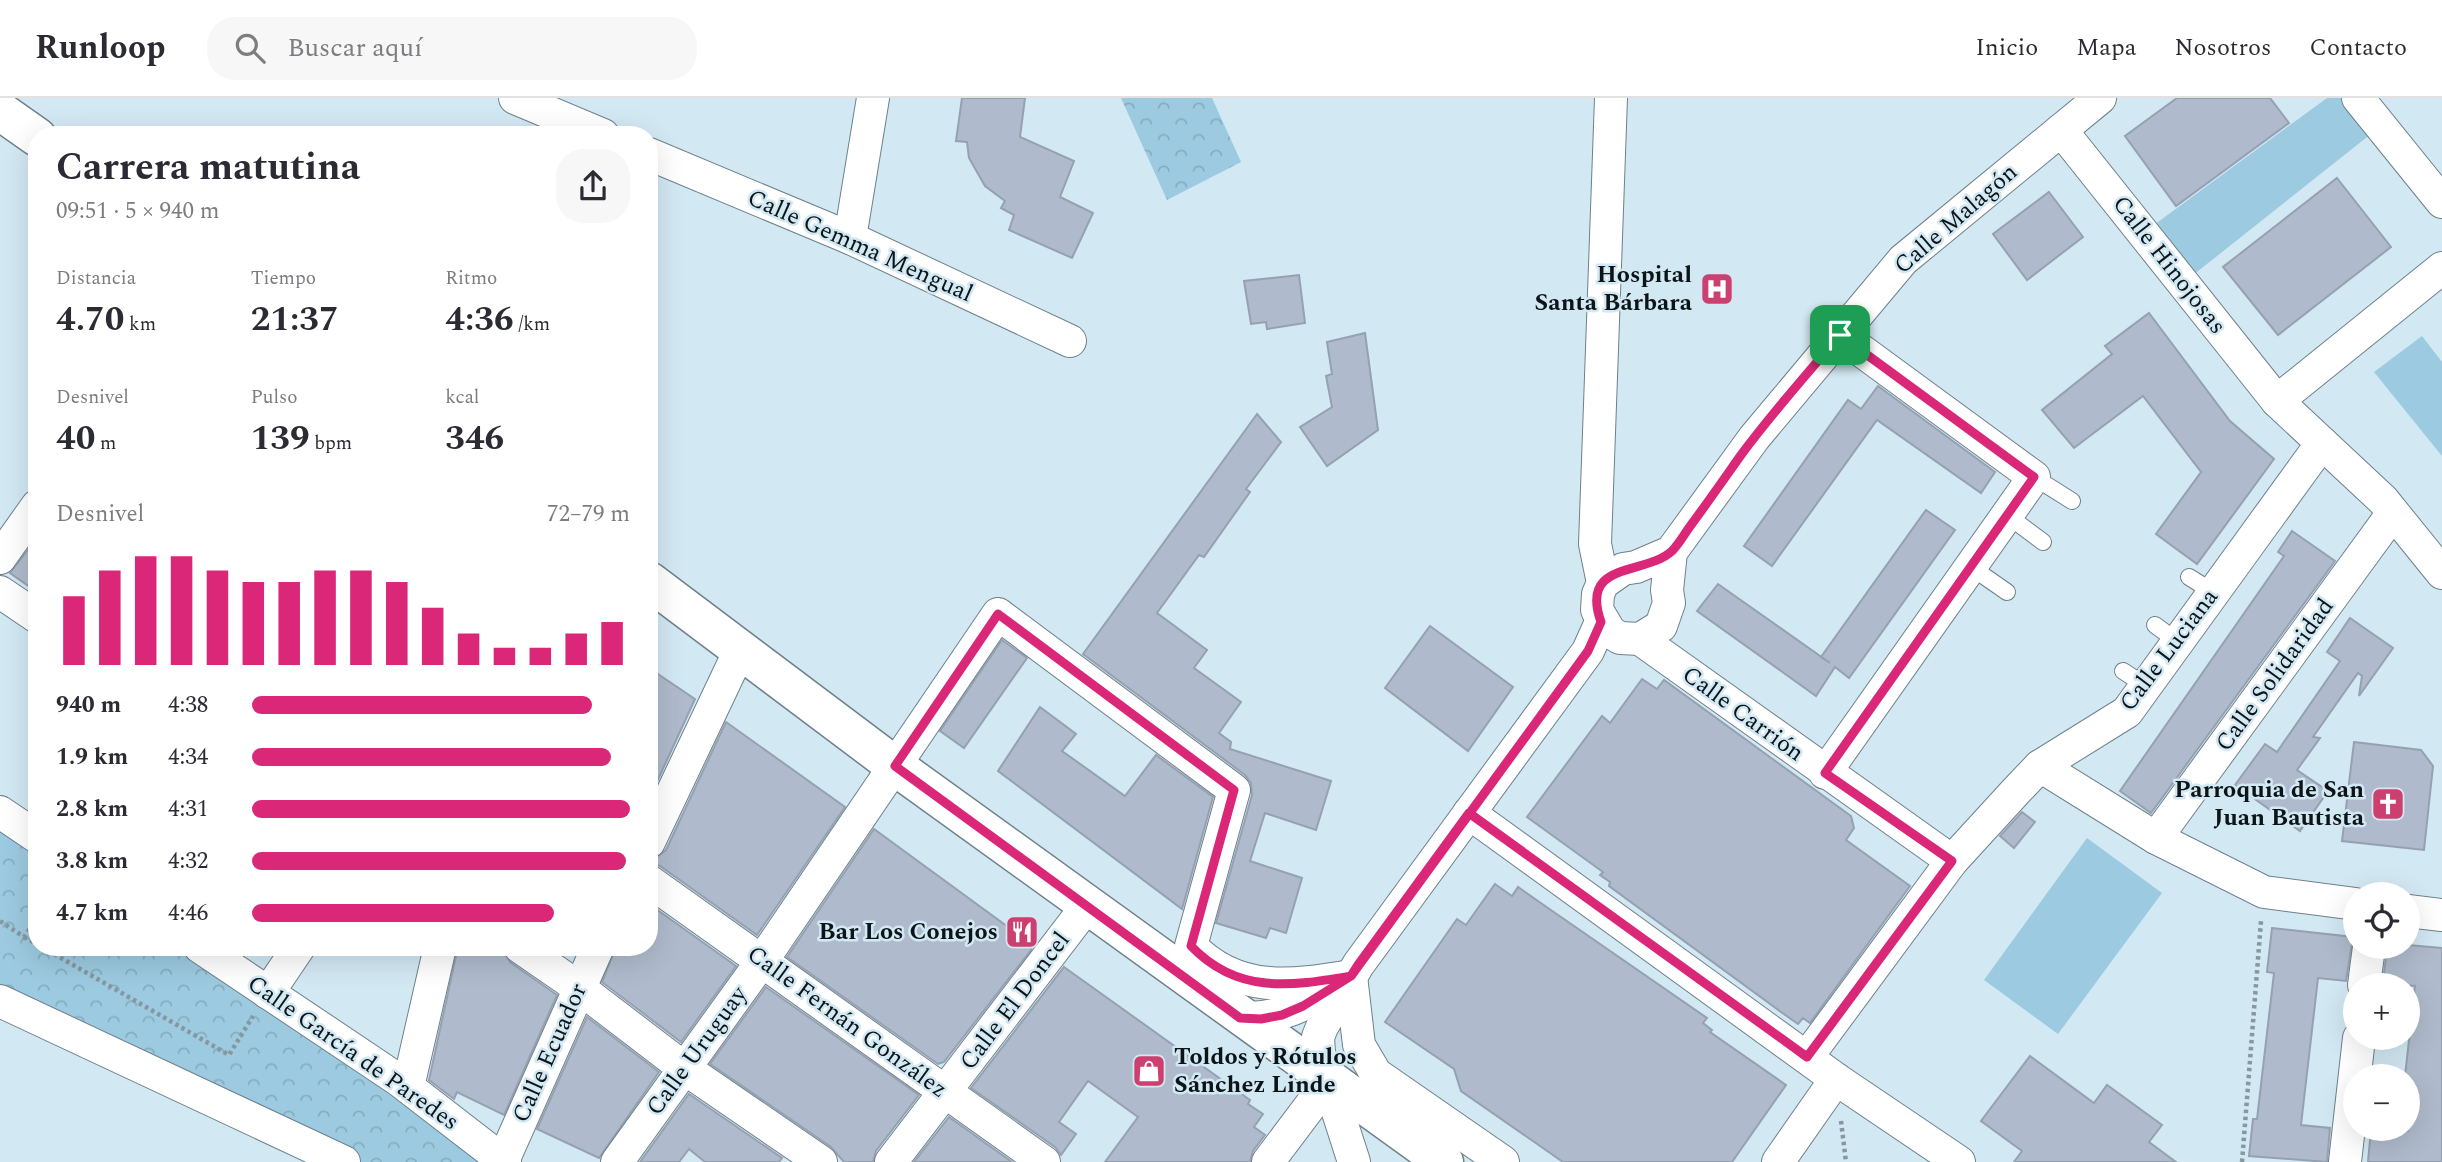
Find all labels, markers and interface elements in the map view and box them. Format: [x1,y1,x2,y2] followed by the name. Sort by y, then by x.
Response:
[207,17,697,80] search box
[35,23,165,73] text: Runloop
[287,28,422,68] text: Buscar aquí
[231,29,269,67] icon: search
[1975,30,2038,66] text: Inicio
[2076,30,2136,66] text: Mapa
[2174,30,2271,66] text: Nosotros
[2309,30,2407,66] text: Contacto
[56,139,360,197] text: Carrera matutina
[556,149,630,223] button: share
[1886,155,2026,283] street label: Calle Malagón
[741,180,979,312] street label: Calle Gemma Mengual
[2103,188,2235,342] street label: Calle Hinojosas
[56,194,220,229] text: 09:51 · 5 × 940 m
[1534,257,1693,321] place label: Hospital Santa Bárbara
[56,264,136,293] text: Distancia
[251,264,316,293] text: Tiempo
[445,264,497,293] text: Ritmo
[1698,270,1736,308] hospital icon: Hospital Santa Bárbara
[56,293,124,346] text: 4.70
[251,293,339,346] text: 21:37
[445,293,514,346] text: 4:36
[1810,305,1870,365] pin
[124,310,156,339] text: km
[514,310,550,339] text: /km
[1821,316,1859,354] icon: arrive
[56,383,129,412] text: Desnivel
[251,383,298,412] text: Pulso
[445,383,479,412] text: kcal
[56,412,95,465] text: 40
[251,412,310,465] text: 139
[445,412,504,465] text: 346
[95,429,116,458] text: m
[310,429,352,458] text: bpm
[56,497,144,532] text: Desnivel
[547,497,630,532] text: 72–79 m
[2111,581,2227,719] street label: Calle Luciana
[2207,591,2343,759] street label: Calle Solidaridad
[1674,657,1812,771] street label: Calle Carrión
[56,688,121,723] text: 940 m
[168,688,208,723] text: 4:38
[56,740,128,775] text: 1.9 km
[168,740,208,775] text: 4:34
[2174,772,2365,836] place label: Parroquia de San Juan Bautista
[2369,785,2407,823] church icon: Parroquia de San Juan Bautista
[56,792,128,827] text: 2.8 km
[168,792,208,827] text: 4:31
[56,844,128,879] text: 3.8 km
[168,844,208,879] text: 4:32
[2343,882,2420,1141] map controls
[2343,882,2420,959] button: locate
[56,896,128,931] text: 4.7 km
[168,896,208,931] text: 4:46
[1003,913,1041,951] restaurant icon: Bar Los Conejos
[819,914,998,950] place label: Bar Los Conejos
[951,924,1079,1078] street label: Calle El Doncel
[739,937,955,1107] street label: Calle Fernán González
[240,966,466,1140] street label: Calle García de Paredes
[2343,973,2420,1050] button: +
[503,978,597,1128] street label: Calle Ecuador
[638,978,757,1123] street label: Calle Uruguay
[1174,1039,1357,1103] place label: Toldos y Rótulos Sánchez Linde
[1130,1052,1168,1090] shop icon: Toldos y Rótulos Sánchez Linde
[2343,1064,2420,1141] button: −

